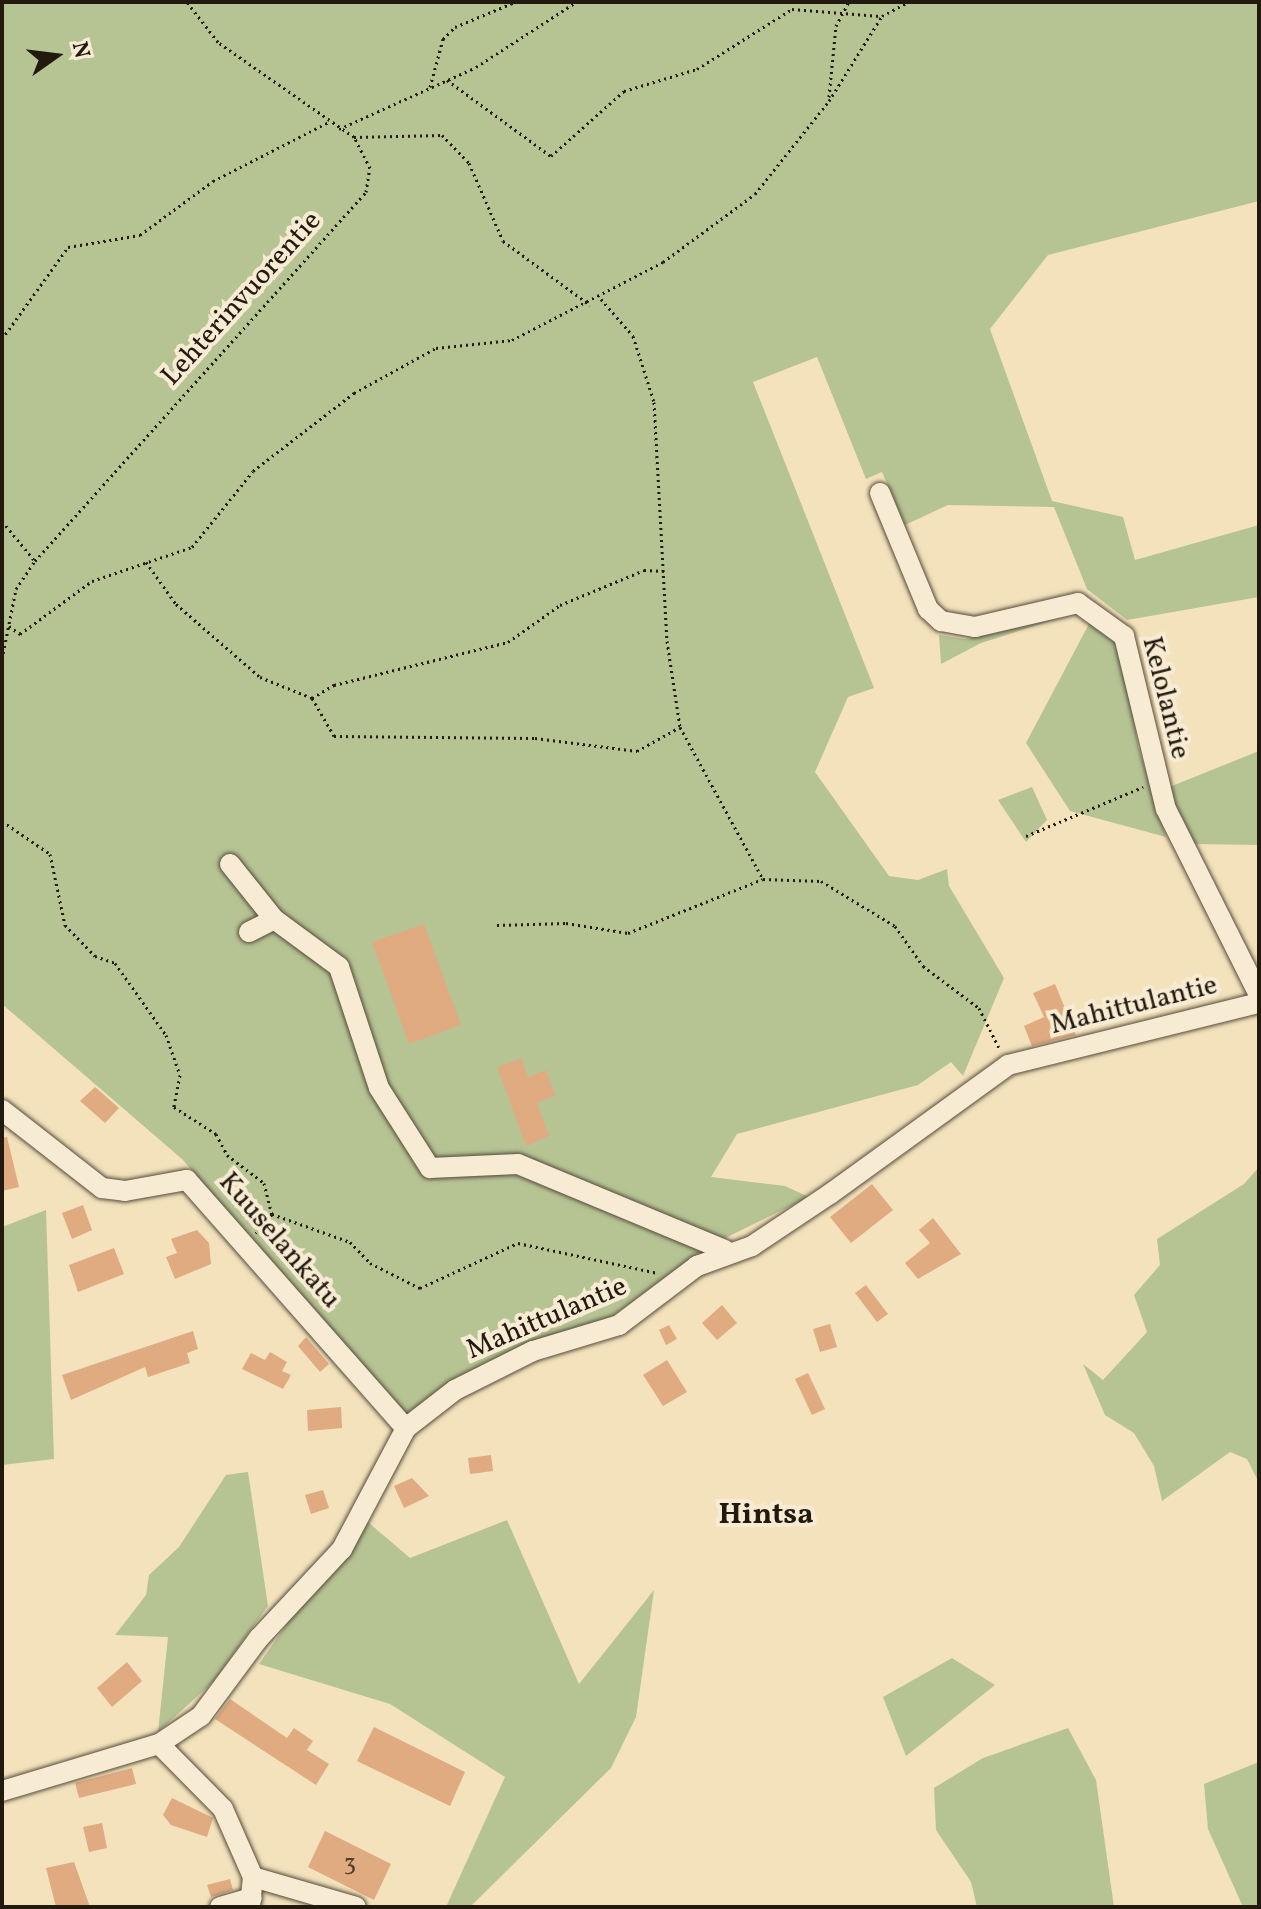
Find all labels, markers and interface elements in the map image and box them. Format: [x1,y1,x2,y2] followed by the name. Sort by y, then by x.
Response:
[16,16,96,96] north arrow
[63,39,97,62] text: N
[155,205,329,393] street label: Lehterinvuorentie
[1134,633,1196,763] street label: Kelolantie
[1047,969,1221,1043] street label: Mahittulantie
[211,1166,347,1316] street label: Kuuselankatu
[462,1270,632,1368] street label: Mahittulantie
[718,1497,814,1533] district label: Hintsa
[344,1851,356,1879] house number: 3

